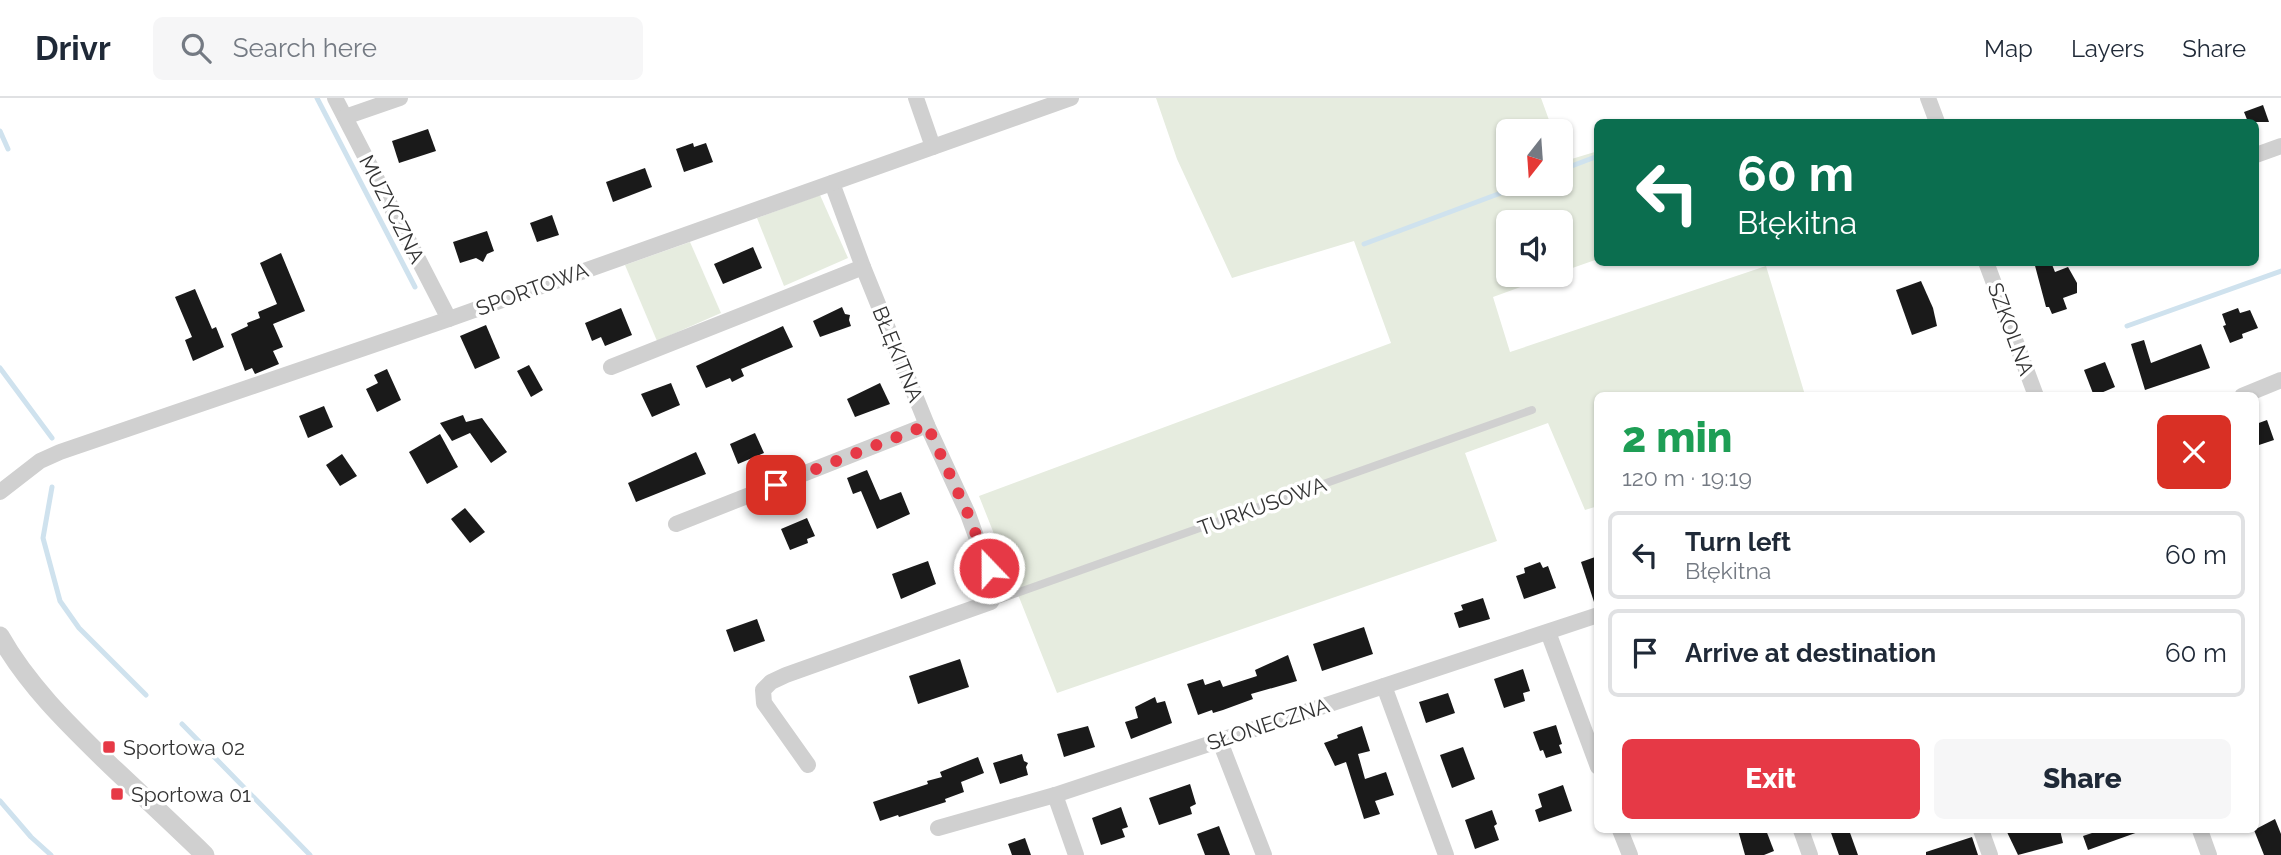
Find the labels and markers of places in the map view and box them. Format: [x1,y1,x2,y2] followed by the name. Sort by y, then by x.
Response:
[746,455,806,515] pin
[123,735,245,760] place label: Sportowa 02
[101,739,117,755] marker: Sportowa 02
[131,782,251,807] place label: Sportowa 01
[109,786,125,802] marker: Sportowa 01

